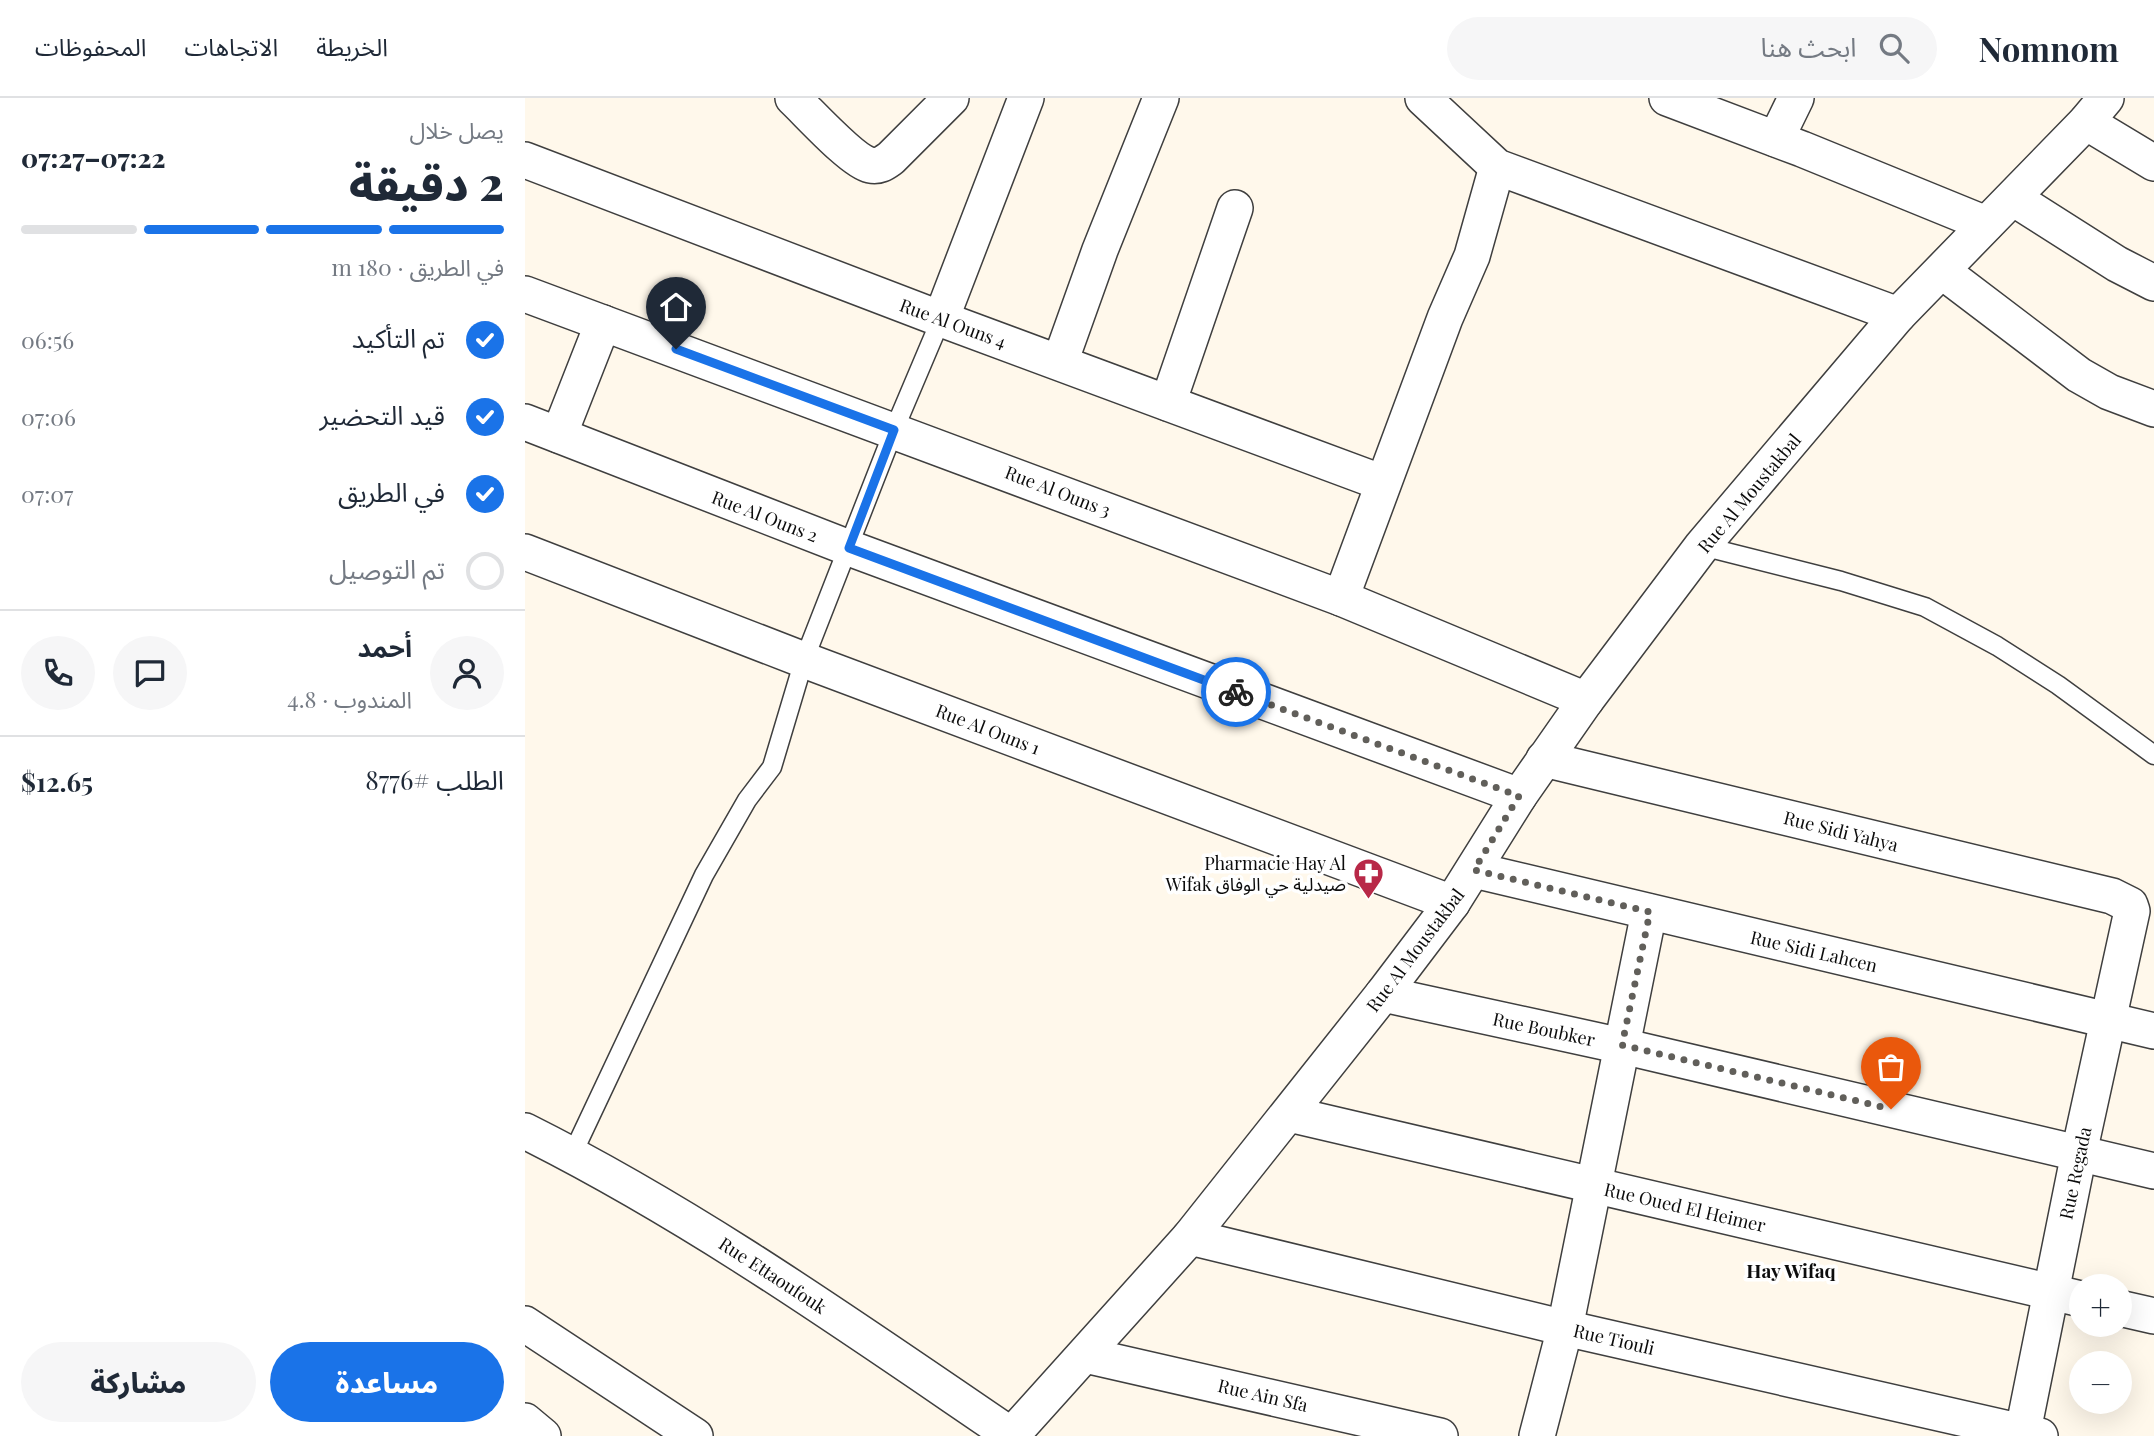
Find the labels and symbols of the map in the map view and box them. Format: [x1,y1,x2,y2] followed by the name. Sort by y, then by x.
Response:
[646,277,706,349] pin
[896,293,1010,353] street label: Rue Al Ouns 4
[1692,428,1806,558] street label: Rue Al Moustakbal
[1002,460,1114,522] street label: Rue Al Ouns 3
[709,485,821,547] street label: Rue Al Ouns 2
[1201,657,1271,727] courier
[932,698,1044,760] street label: Rue Al Ouns 1
[1781,805,1901,857] street label: Rue Sidi Yahya
[1165,851,1346,898] place label: Pharmacie Hay Al Wifak صيدلية حي الوفاق
[1352,856,1386,900] pharmacy icon: Pharmacie Hay Al Wifak صيدلية حي الوفاق
[1361,883,1469,1017] street label: Rue Al Moustakbal
[1748,925,1880,977] street label: Rue Sidi Lahcen
[1491,1006,1597,1052] street label: Rue Boubker
[1861,1037,1921,1109] pin
[2053,1124,2097,1222] street label: Rue Regada
[1602,1177,1768,1237] street label: Rue Oued El Heimer
[715,1231,832,1319] street label: Rue Ettaoufouk
[1746,1257,1836,1283] district label: Hay Wifaq
[1571,1318,1657,1360] street label: Rue Tiouli
[1216,1373,1310,1417] street label: Rue Ain Sfa

